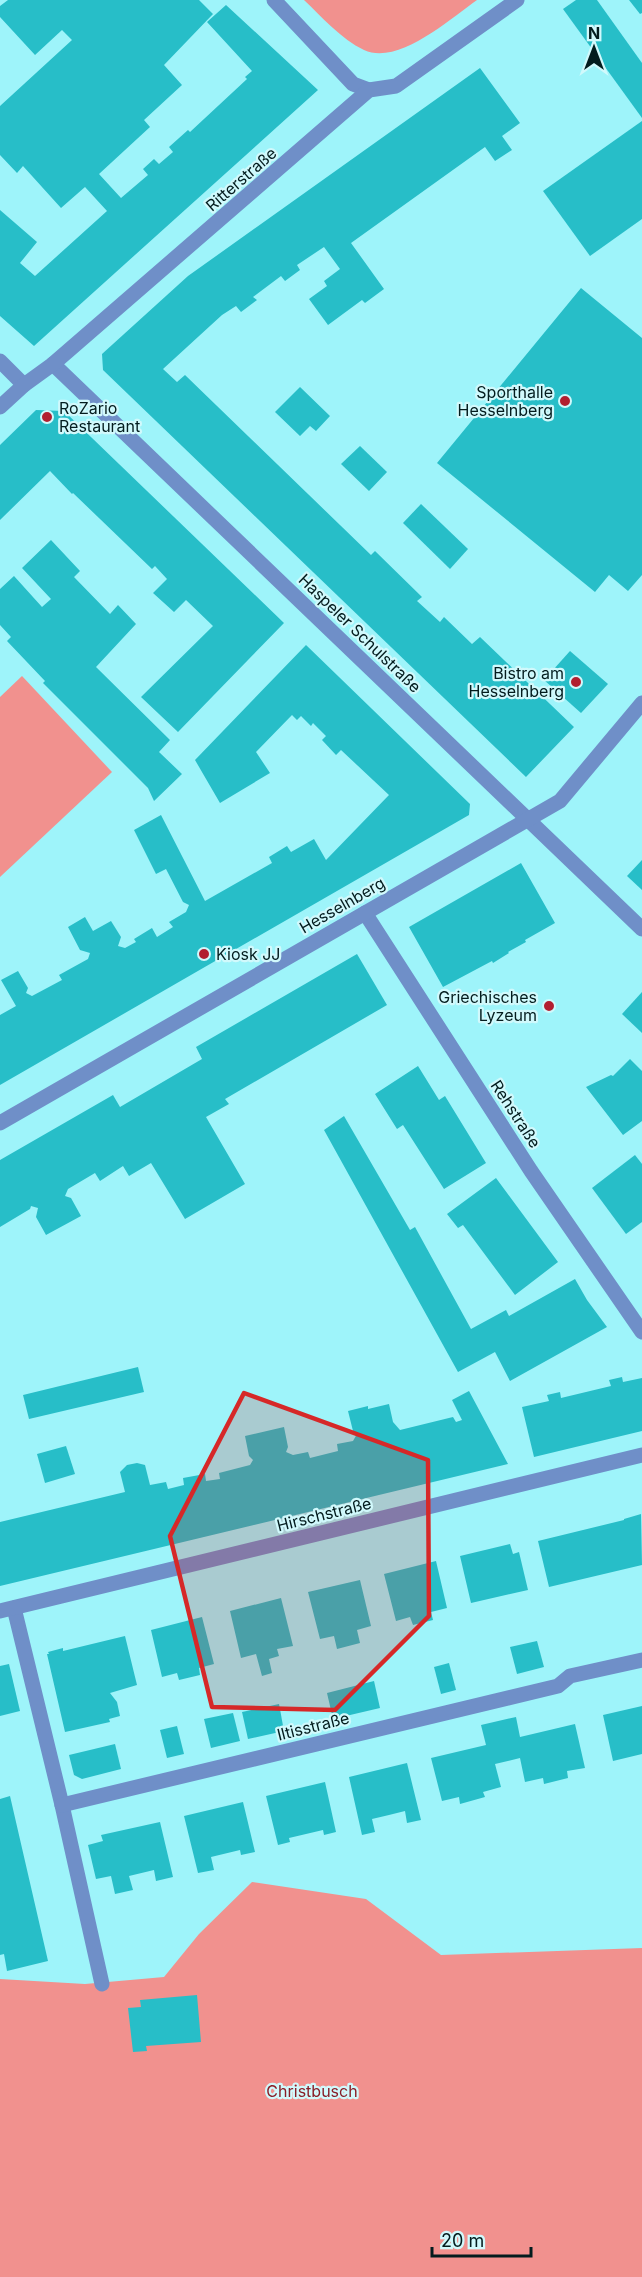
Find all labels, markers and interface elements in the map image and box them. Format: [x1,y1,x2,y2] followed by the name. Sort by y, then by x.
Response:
[564,18,624,78] north arrow
[588,23,600,43] text: N
[201,143,281,215] street label: Ritterstraße
[458,382,553,420] place label: Sporthalle Hesselnberg
[558,394,572,408] marker: Sporthalle Hesselnberg
[59,398,140,436] place label: RoZario Restaurant
[40,410,54,424] marker: RoZario Restaurant
[295,569,425,697] street label: Haspeler Schulstraße
[469,663,564,701] place label: Bistro am Hesselnberg
[569,675,583,689] marker: Bistro am Hesselnberg
[296,872,388,938] street label: Hesselnberg
[216,944,280,964] place label: Kiosk JJ
[197,947,211,961] marker: Kiosk JJ
[438,987,537,1025] place label: Griechisches Lyzeum
[542,999,556,1013] marker: Griechisches Lyzeum
[487,1076,545,1152] street label: Rehstraße
[275,1493,373,1535] street label: Hirschstraße
[275,1707,351,1745] street label: Iltisstraße
[266,2081,358,2101] park label: Christbusch
[432,2220,531,2258] scale bar
[441,2230,484,2251] text: 20 m

